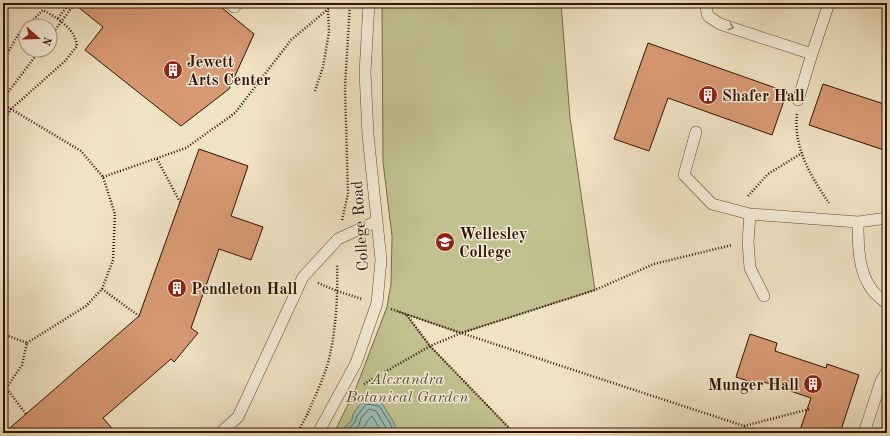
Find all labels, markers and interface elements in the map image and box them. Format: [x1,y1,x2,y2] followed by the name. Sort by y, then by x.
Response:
[18,18,58,58] north arrow
[727,22,734,31] one-way arrow
[39,35,53,47] text: N
[187,55,271,89] place label: Jewett Arts Center
[162,59,184,81] building icon: Jewett Arts Center
[697,84,719,106] building icon: Shafer Hall
[722,89,805,105] place label: Shafer Hall
[350,180,372,272] street label: College Road
[459,227,527,261] place label: Wellesley College
[434,231,456,253] school or university icon: Wellesley College
[166,277,188,299] building icon: Pendleton Hall
[191,282,297,298] place label: Pendleton Hall
[345,372,468,406] park label: Alexandra Botanical Garden
[802,373,824,395] building icon: Munger Hall
[708,378,799,394] place label: Munger Hall

